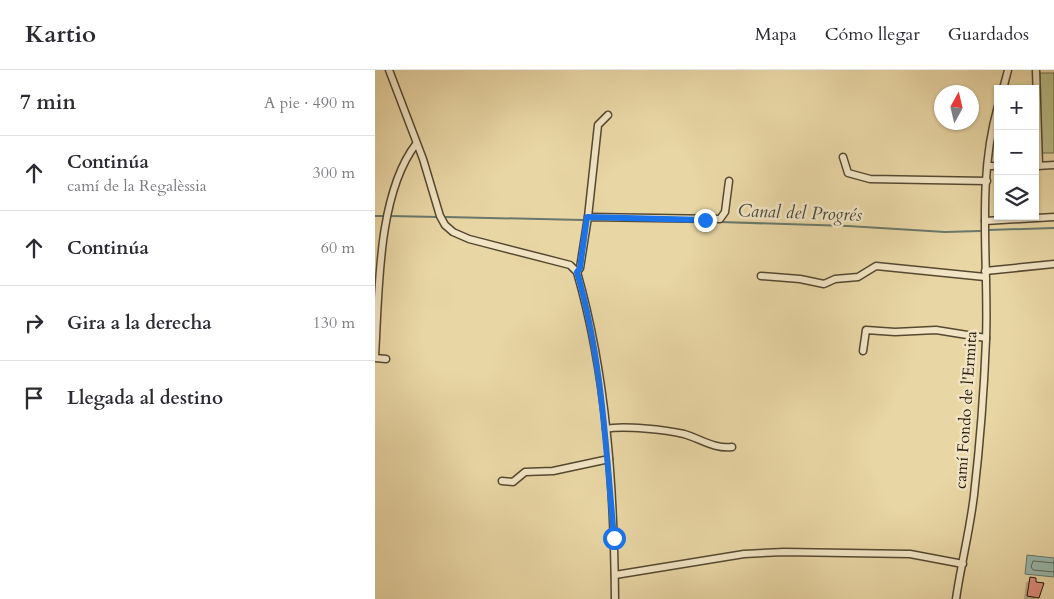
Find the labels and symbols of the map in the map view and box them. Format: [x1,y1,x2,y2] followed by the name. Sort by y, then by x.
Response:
[934,85,979,130] north arrow
[738,198,862,228] water label: Canal del Progrés
[694,209,717,232] route end
[950,330,983,490] street label: camí Fondo de l'Ermita
[603,527,626,550] route start

